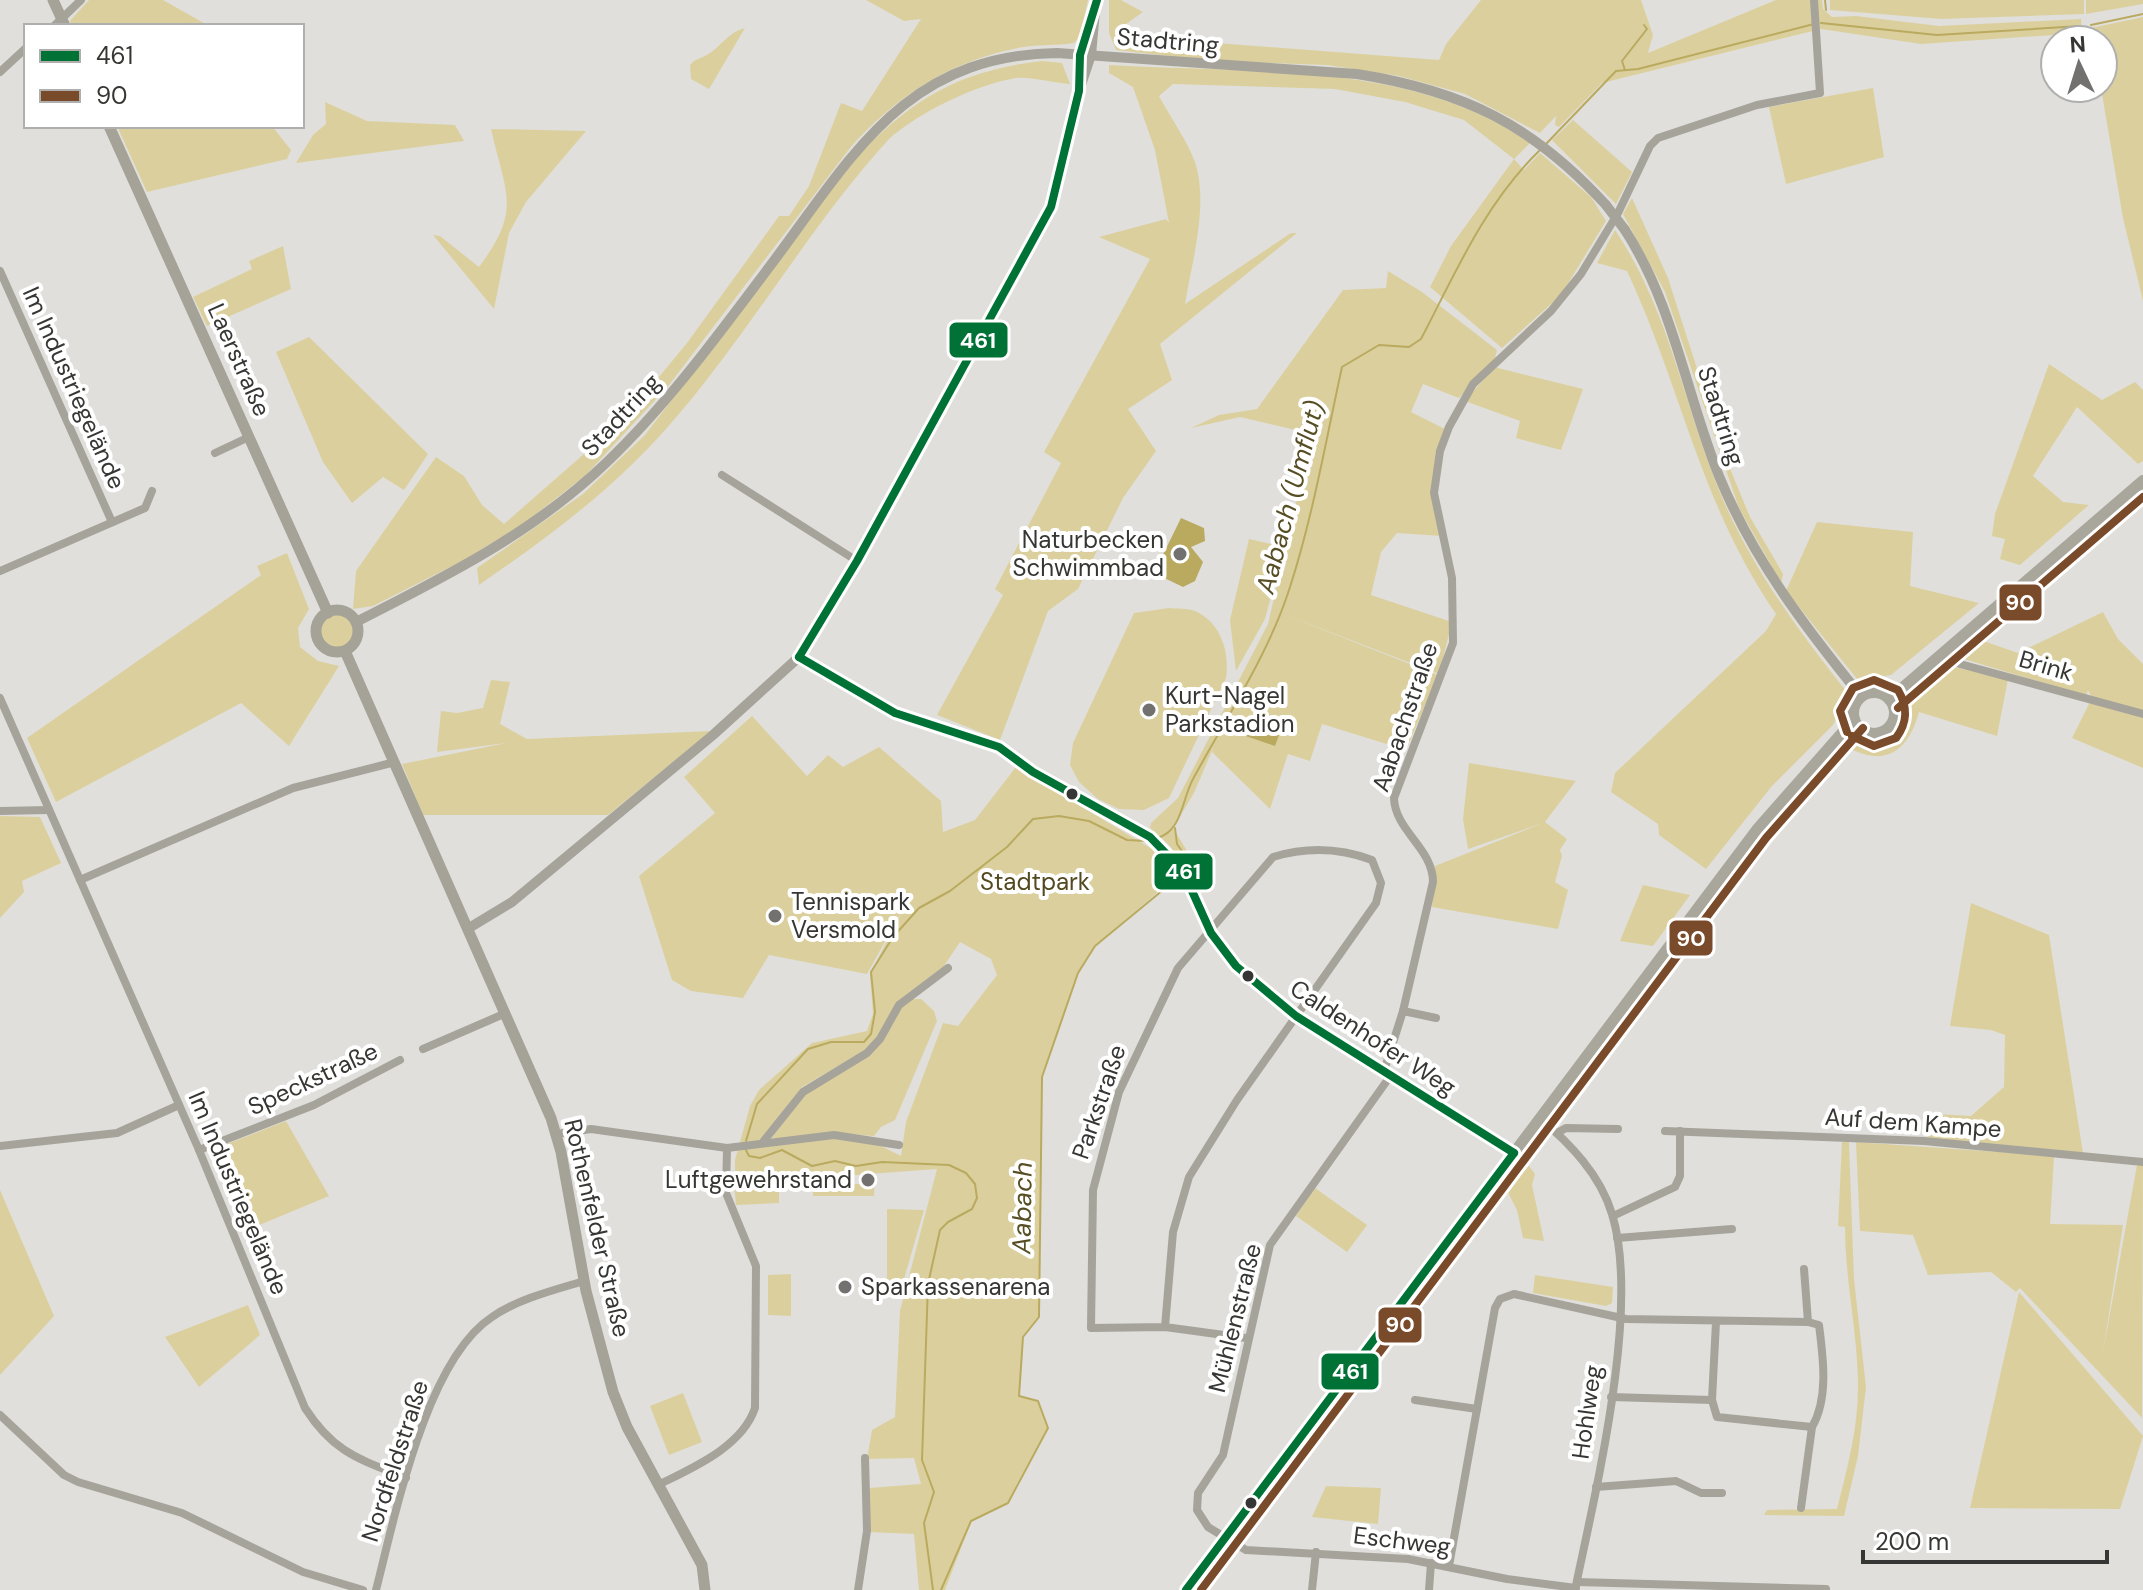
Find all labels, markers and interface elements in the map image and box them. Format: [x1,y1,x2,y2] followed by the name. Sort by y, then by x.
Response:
[1116,21,1221,60] street label: Stadtring
[24,24,304,128] legend
[2039,24,2119,104] north arrow
[2069,30,2087,60] text: N
[96,40,133,71] text: 461
[96,80,128,111] text: 90
[16,282,133,494] street label: Im Industriegelände
[201,299,278,421] street label: Laerstraße
[948,321,1009,359] line badge: 461
[960,326,996,355] text: 461
[1691,362,1752,469] street label: Stadtring
[574,367,667,463] street label: Stadtring
[1248,397,1332,598] water label: Aabach (Umflut)
[1013,524,1164,583] place label: Naturbecken Schwimmbad
[1171,545,1189,563] marker: Naturbecken Schwimmbad
[1998,583,2043,622] line badge: 90
[2005,588,2035,617] text: 90
[1364,638,1445,796] street label: Aabachstraße
[2015,643,2077,688] street label: Brink
[1165,680,1295,739] place label: Kurt-Nagel Parkstadion
[1140,701,1158,719] marker: Kurt-Nagel Parkstadion
[1064,786,1080,802] unlabelled marker
[1153,852,1214,891] line badge: 461
[1165,857,1201,886] text: 461
[980,866,1090,897] park label: Stadtpark
[791,886,910,945] place label: Tennispark Versmold
[766,907,784,925] marker: Tennispark Versmold
[1668,919,1714,957] line badge: 90
[1676,924,1706,953] text: 90
[1240,968,1256,984] unlabelled marker
[1284,972,1462,1103] street label: Caldenhofer Weg
[243,1035,383,1122] street label: Speckstraße
[1065,1041,1133,1163] street label: Parkstraße
[182,1086,295,1299] street label: Im Industriegelände
[1824,1101,2002,1144] street label: Auf dem Kampe
[557,1116,638,1340] street label: Rothenfelder Straße
[1004,1162,1040,1255] water label: Aabach
[665,1164,852,1195] place label: Luftgewehrstand
[859,1171,877,1189] marker: Luftgewehrstand
[1201,1240,1268,1396] street label: Mühlenstraße
[861,1271,1050,1302] place label: Sparkassenarena
[836,1278,854,1296] marker: Sparkassenarena
[1377,1306,1423,1344] line badge: 90
[1385,1310,1415,1339] text: 90
[1320,1352,1380,1391] line badge: 461
[1332,1357,1368,1386] text: 461
[1565,1363,1608,1461] street label: Hohlweg
[354,1376,435,1546] street label: Nordfeldstraße
[1243,1495,1259,1511] unlabelled marker
[1863,1514,2107,1564] scale bar
[1352,1519,1453,1562] street label: Eschweg
[1875,1526,1949,1557] text: 200 m

